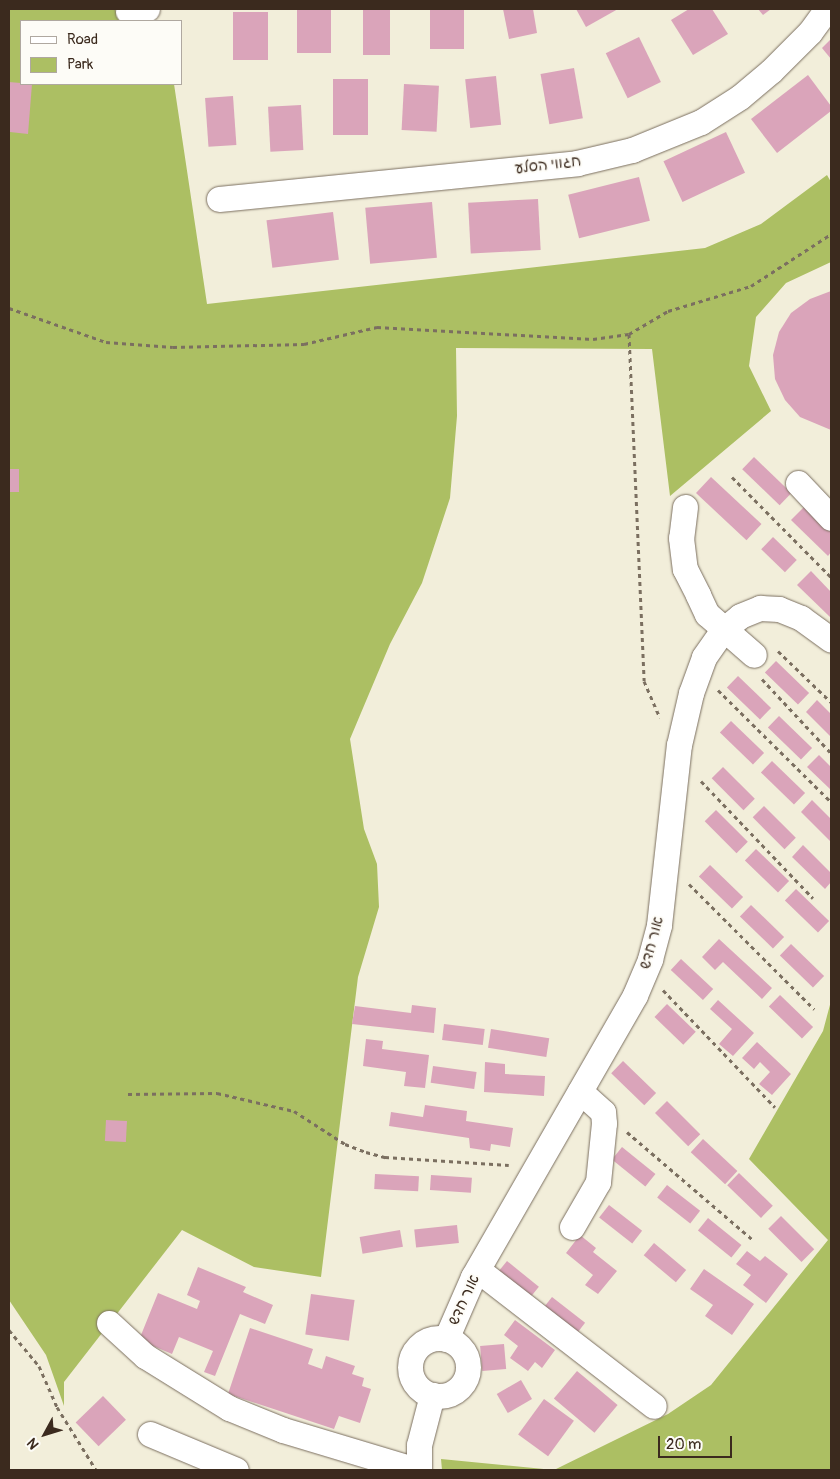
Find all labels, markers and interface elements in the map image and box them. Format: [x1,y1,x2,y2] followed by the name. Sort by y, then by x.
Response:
[20,20,182,85] legend
[67,30,98,49] text: Road
[67,55,93,74] text: Park
[514,152,582,178] street label: חגווי הסלע
[636,915,668,971] street label: אור חדש
[445,1272,483,1328] street label: אור חדש
[20,1409,70,1459] north arrow
[660,1426,734,1458] scale bar
[23,1435,43,1453] text: N
[666,1435,701,1454] text: 20 m

